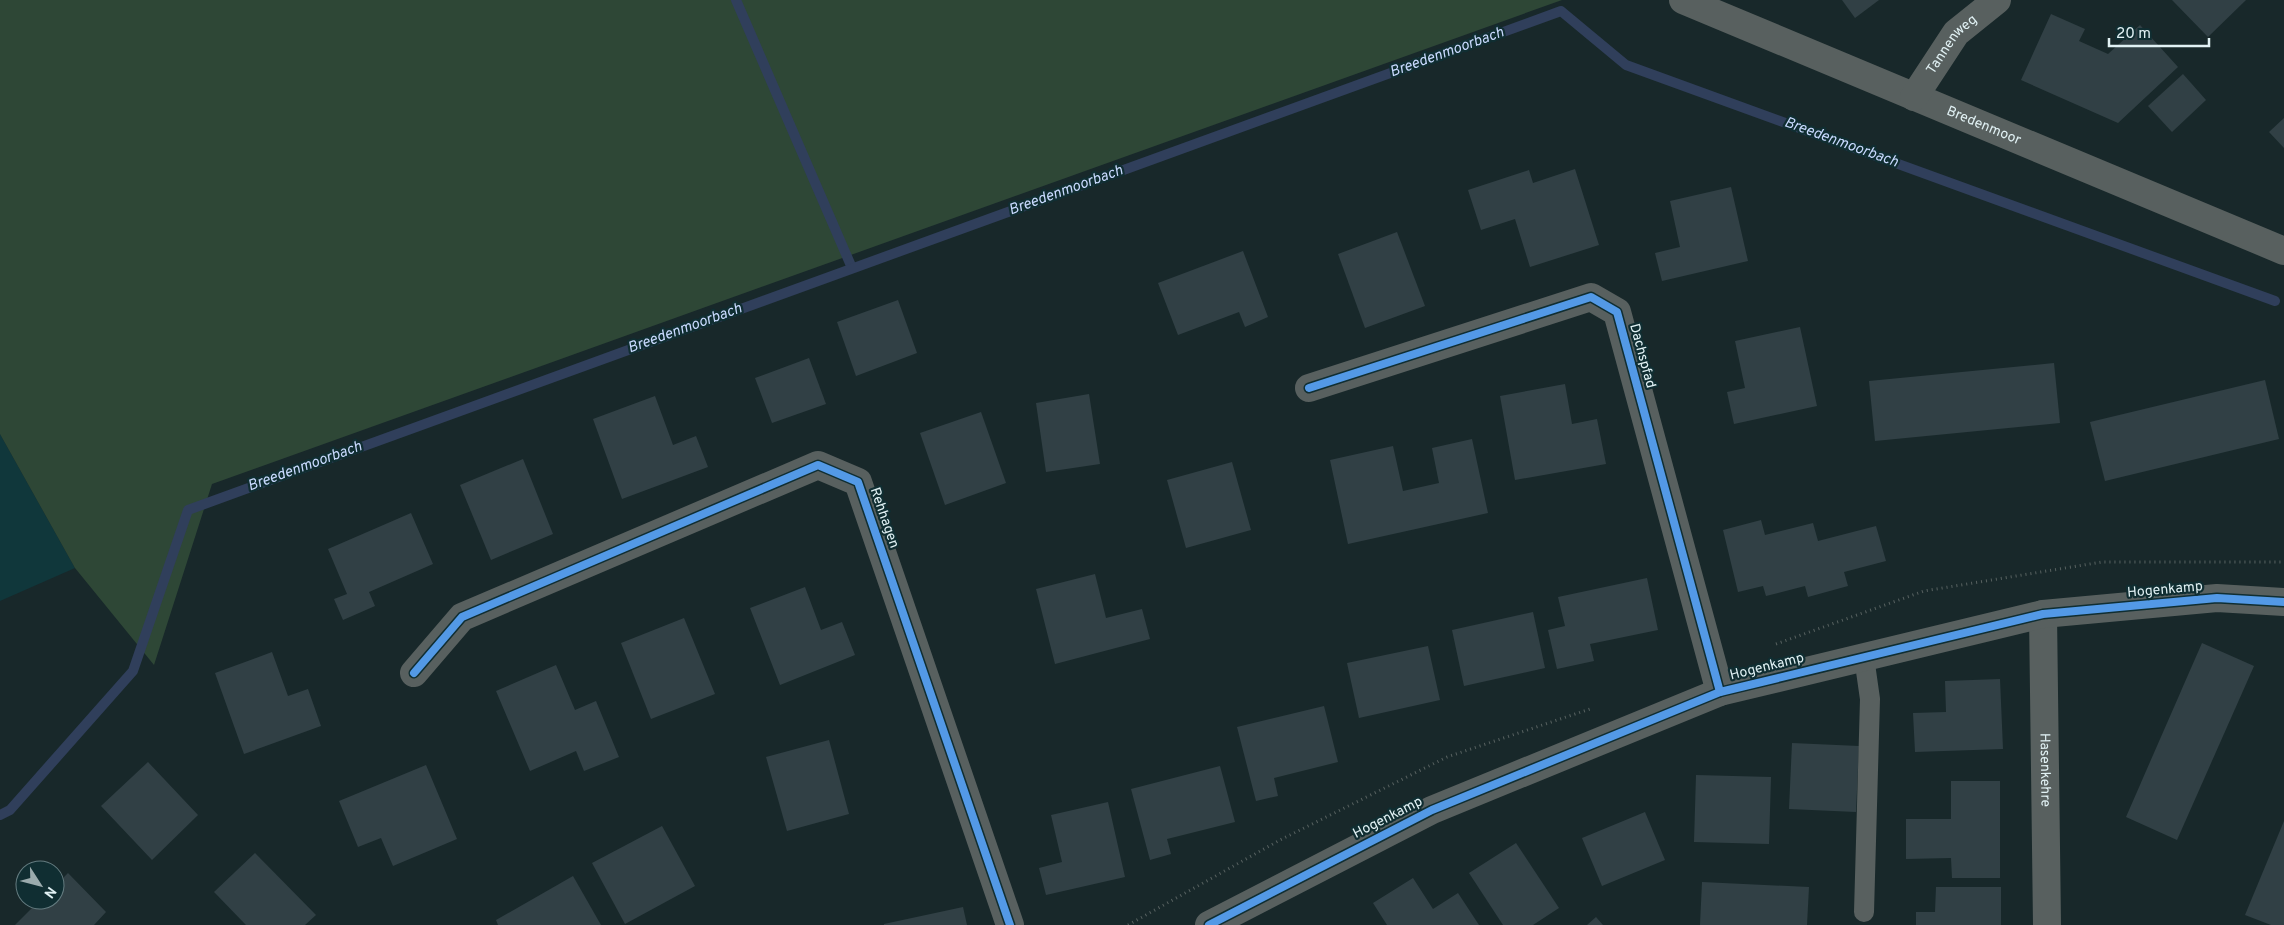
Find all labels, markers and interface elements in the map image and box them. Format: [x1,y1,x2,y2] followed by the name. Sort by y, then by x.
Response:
[1923,11,1980,77] street label: Tannenweg
[2109,15,2209,47] scale bar
[1387,24,1507,82] water label: Breedenmoorbach
[2116,25,2151,44] text: 20 m
[1944,103,2024,149] street label: Bredenmoor
[1781,114,1901,172] water label: Breedenmoorbach
[1006,162,1126,220] water label: Breedenmoorbach
[625,300,745,358] water label: Breedenmoorbach
[1625,322,1659,390] street label: Dachspfad
[245,438,365,496] water label: Breedenmoorbach
[866,485,902,551] street label: Rehhagen
[2126,578,2204,602] street label: Hogenkamp
[1728,650,1806,684] street label: Hogenkamp
[2036,733,2054,807] street label: Hasenkehre
[1350,793,1426,843] street label: Hogenkamp
[15,860,65,910] north arrow
[39,883,59,901] text: N

